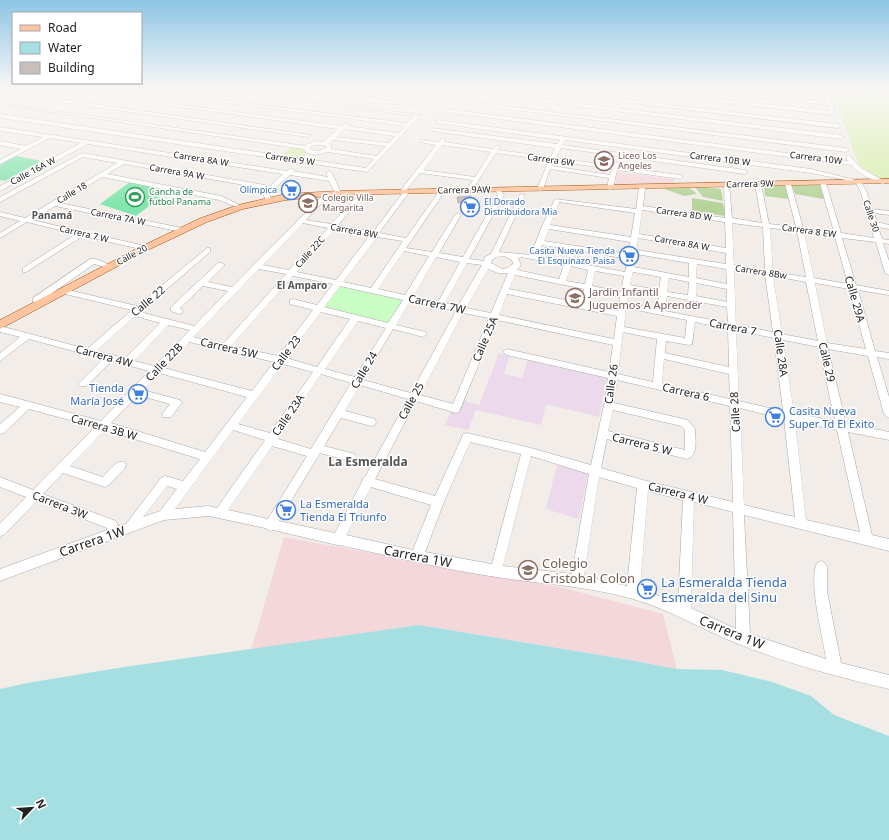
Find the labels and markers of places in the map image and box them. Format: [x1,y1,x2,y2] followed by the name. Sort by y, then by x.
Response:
[618,149,657,172] place label: Liceo Los Angeles
[593,150,615,172] school or university icon: Liceo Los Angeles
[280,179,302,201] supermarket icon: Olímpica
[240,183,277,196] place label: Olímpica
[149,185,211,208] place label: Cancha de futbol Panama
[124,186,146,208] sports icon: Cancha de futbol Panama
[322,191,374,214] place label: Colegio Villa Margarita
[297,192,319,214] school or university icon: Colegio Villa Margarita
[484,195,557,218] place label: El Dorado Distribuidora Mia
[459,196,481,218] supermarket icon: El Dorado Distribuidora Mia
[529,244,615,267] place label: Casita Nueva Tienda El Esquinazo Paisa
[618,245,640,267] supermarket icon: Casita Nueva Tienda El Esquinazo Paisa
[588,284,703,312] place label: Jardin Infantil Juguemos A Aprender
[564,287,586,309] school or university icon: Jardin Infantil Juguemos A Aprender
[70,380,124,408] place label: Tienda María José
[127,383,149,405] supermarket icon: Tienda María José
[789,403,875,431] place label: Casita Nueva Super Td El Exito
[764,406,786,428] supermarket icon: Casita Nueva Super Td El Exito
[300,496,387,524] place label: La Esmeralda Tienda El Triunfo
[275,499,297,521] supermarket icon: La Esmeralda Tienda El Triunfo
[542,554,635,587] place label: Colegio Cristobal Colon
[517,559,539,581] school or university icon: Colegio Cristobal Colon
[661,573,787,606] place label: La Esmeralda Tienda Esmeralda del Sinu
[636,578,658,600] supermarket icon: La Esmeralda Tienda Esmeralda del Sinu

